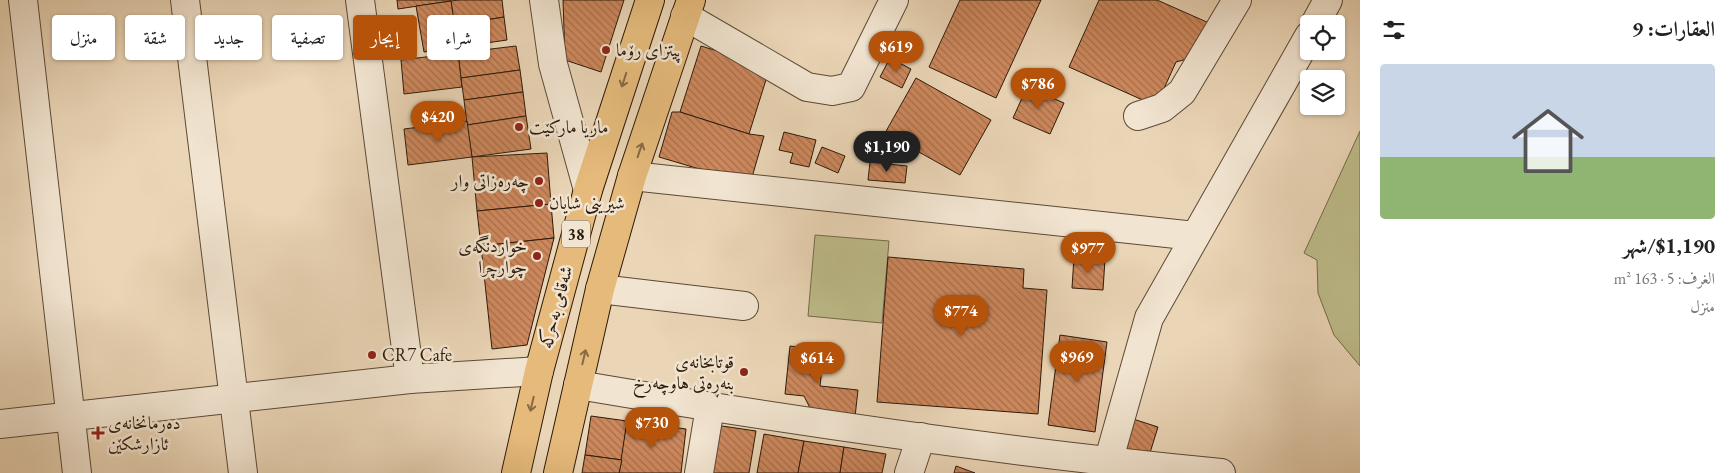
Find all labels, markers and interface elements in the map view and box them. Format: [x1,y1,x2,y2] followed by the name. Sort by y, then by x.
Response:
[52,15,115,60] chip: منزل
[125,15,185,60] chip: شقة
[195,15,262,60] chip: جديد
[272,15,343,60] chip: تصفية
[353,15,417,60] chip: إيجار
[427,15,490,60] chip: شراء
[1300,15,1345,115] map controls
[1300,15,1345,60] button: locate
[1632,15,1715,42] text: العقارات: 9
[1380,16,1408,44] icon: filters
[866,30,926,73] pin: $619
[880,36,912,57] text: $619
[616,38,681,64] place label: پیتزای رۆما
[600,44,612,56] marker: پیتزای رۆما
[1008,68,1068,110] pin: $786
[1300,70,1345,115] button: layers
[618,71,628,87] one-way arrow
[1022,73,1054,94] text: $786
[1503,96,1593,186] icon: home
[408,100,468,143] pin: $420
[422,106,454,127] text: $420
[529,115,608,138] place label: ماریا مارکێت
[513,121,525,133] marker: ماریا مارکێت
[846,130,928,173] pin: $1,190
[864,136,910,157] text: $1,190
[636,142,646,158] one-way arrow
[449,169,529,194] place label: چەرەزاتی وار
[533,175,545,187] marker: چەرەزاتی وار
[549,191,625,215] place label: شیرینی شایان
[533,197,545,209] marker: شیرینی شایان
[562,220,590,248] road number: 38
[1058,232,1118,274] pin: $977
[1623,232,1715,259] text: $1,190/شهر
[458,234,527,279] place label: خواردنگەی چوارچرا
[1072,237,1104,258] text: $977
[531,250,543,262] marker: خواردنگەی چوارچرا
[533,263,578,351] street label: شەقامی بەحرکە
[1614,268,1715,289] text: الغرف: 5 · 163 m²
[931,294,991,337] pin: $774
[1690,296,1715,317] text: منزل
[945,300,977,321] text: $774
[1047,340,1107,383] pin: $969
[787,342,847,384] pin: $614
[382,343,452,366] place label: CR7 Cafe
[1061,346,1093,367] text: $969
[801,347,833,368] text: $614
[366,349,378,361] marker: CR7 Cafe
[580,350,589,366] one-way arrow
[633,350,734,399] place label: قوتابخانەی بنەڕەتی هاوچەرخ
[738,366,750,378] marker: قوتابخانەی بنەڕەتی هاوچەرخ
[527,396,536,412] one-way arrow
[622,406,682,449] pin: $730
[108,411,181,455] place label: دەرمانخانەی ئازارشکێن
[636,412,668,433] text: $730
[92,427,104,439] marker: دەرمانخانەی ئازارشکێن

